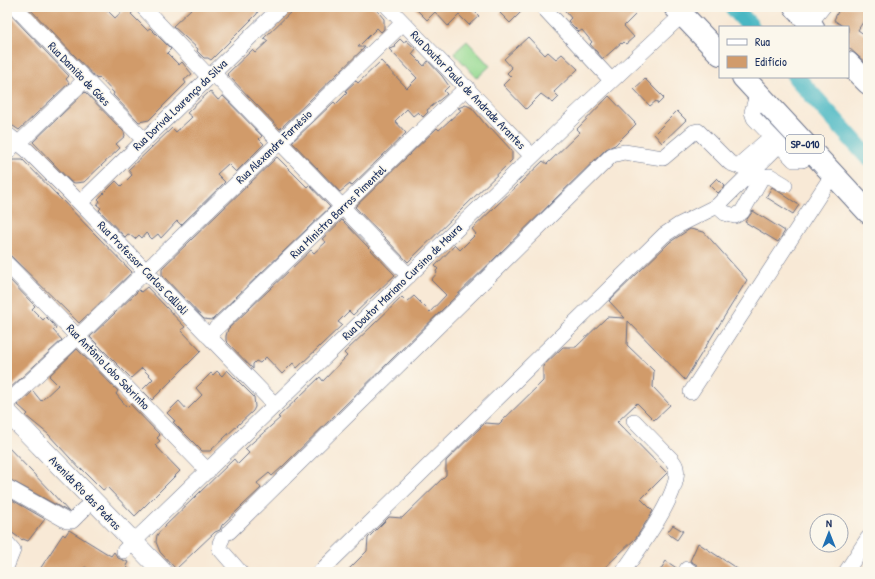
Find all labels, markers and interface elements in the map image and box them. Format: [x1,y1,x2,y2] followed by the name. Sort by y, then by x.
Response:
[407,26,530,153] street label: Rua Doutor Paulo de Andrade Arantes
[719,26,849,78] legend
[755,33,770,50] text: Rua
[44,38,115,110] street label: Rua Damião de Góes
[755,53,787,70] text: Edifício
[129,55,231,154] street label: Rua Dorival Lourenço da Silva
[232,106,316,188] street label: Rua Alexandre Farnésio
[786,135,824,153] road number: SP-010
[286,161,390,262] street label: Rua Ministro Barros Pimentel
[94,217,193,318] street label: Rua Professor Carlos Callioli
[338,219,466,344] street label: Rua Doutor Mariano Cursino de Moura
[63,320,154,413] street label: Rua Antônio Lobo Sobrinho
[45,452,126,534] street label: Avenida Rio das Pedras
[809,513,849,553] north arrow
[826,516,832,530] text: N

